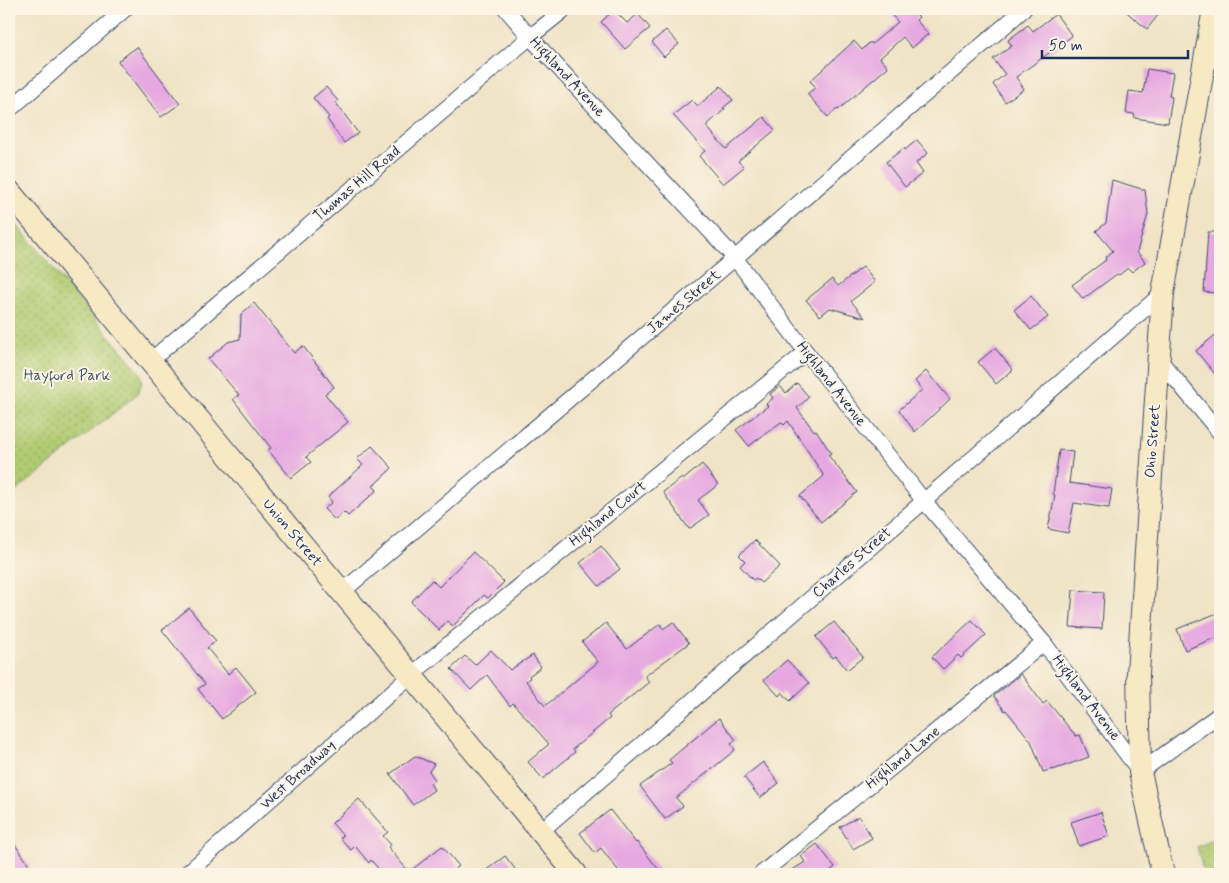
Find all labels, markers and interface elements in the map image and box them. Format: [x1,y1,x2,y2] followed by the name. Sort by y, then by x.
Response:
[1042,28,1188,60] scale bar
[524,33,609,122] street label: Highland Avenue
[1049,36,1083,56] text: 50 m
[309,142,405,226] street label: Thomas Hill Road
[643,265,725,339] street label: James Street
[791,337,871,431] street label: Highland Avenue
[24,366,111,388] park label: Hayford Park
[1140,403,1166,479] street label: Ohio Street
[565,477,652,552] street label: Highland Court
[258,495,326,571] street label: Union Street
[808,523,896,603] street label: Charles Street
[1046,651,1125,746] street label: Highland Avenue
[862,722,945,795] street label: Highland Lane
[256,736,340,814] street label: West Broadway

